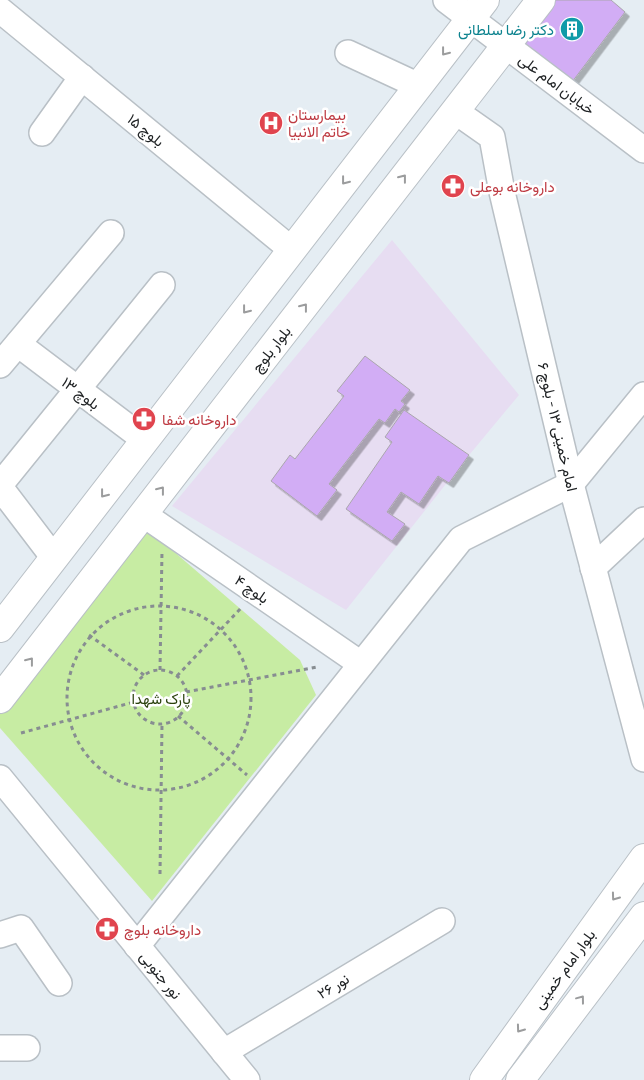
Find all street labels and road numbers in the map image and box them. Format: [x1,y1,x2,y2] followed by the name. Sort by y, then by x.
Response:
[515,48,599,120] street label: خیابان امام علی
[122,109,169,152] street label: بلوچ ۱۵
[246,321,296,377] street label: بلوار بلوچ
[532,360,583,494] street label: امام خمینی ۱۳ - بلوچ ۶
[57,372,105,415] street label: بلوچ ۱۳
[230,570,273,609] street label: بلوچ ۴
[528,925,600,1013] street label: بلوار امام خمینی
[135,946,187,1004] street label: نور جنوبی
[313,968,353,1004] street label: نور ۲۶

